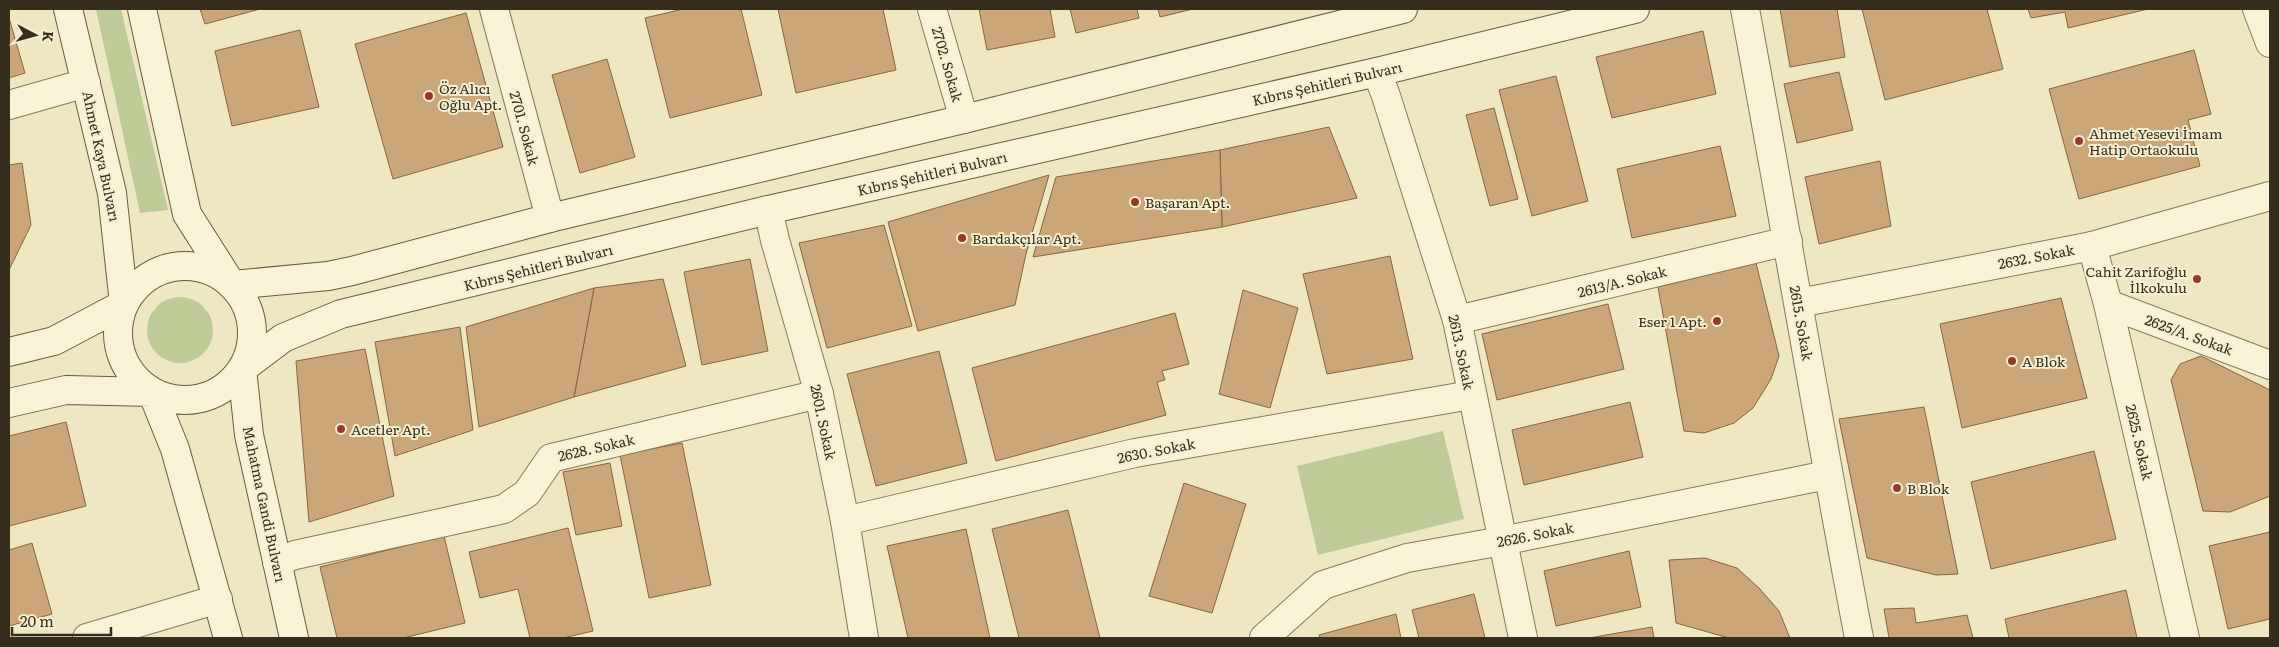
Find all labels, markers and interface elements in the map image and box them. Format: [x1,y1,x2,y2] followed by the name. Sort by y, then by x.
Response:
[10,10,60,60] north arrow
[928,24,968,104] street label: 2702. Sokak
[38,30,59,43] text: K
[1250,56,1404,110] street label: Kıbrıs Şehitleri Bulvarı
[439,78,502,114] place label: Öz Alıcı Oğlu Apt.
[78,89,126,223] street label: Ahmet Kaya Bulvarı
[505,89,545,168] street label: 2701. Sokak
[423,90,435,102] marker: Öz Alıcı Oğlu Apt.
[2089,123,2223,159] place label: Ahmet Yesevi İmam Hatip Ortaokulu
[2073,135,2085,147] marker: Ahmet Yesevi İmam Hatip Ortaokulu
[855,146,1009,200] street label: Kıbrıs Şehitleri Bulvarı
[1145,192,1230,212] place label: Başaran Apt.
[1129,196,1141,208] marker: Başaran Apt.
[972,228,1082,248] place label: Bardakçılar Apt.
[956,232,968,244] marker: Bardakçılar Apt.
[461,239,615,295] street label: Kıbrıs Şehitleri Bulvarı
[1996,239,2076,273] street label: 2632. Sokak
[1575,260,1669,302] street label: 2613/A. Sokak
[2085,261,2187,297] place label: Cahit Zarifoğlu İlkokulu
[2191,273,2203,285] marker: Cahit Zarifoğlu İlkokulu
[1786,284,1819,363] street label: 2615. Sokak
[2142,309,2236,359] street label: 2625/A. Sokak
[1638,311,1707,331] place label: Eser 1 Apt.
[1444,313,1480,392] street label: 2613. Sokak
[1711,315,1723,327] marker: Eser 1 Apt.
[2022,351,2066,371] place label: A Blok
[2006,355,2018,367] marker: A Blok
[806,382,842,462] street label: 2601. Sokak
[2122,402,2159,482] street label: 2625. Sokak
[351,419,431,439] place label: Acetler Apt.
[335,423,347,435] marker: Acetler Apt.
[239,424,291,584] street label: Mahatma Gandi Bulvarı
[556,428,637,466] street label: 2628. Sokak
[1115,433,1197,467] street label: 2630. Sokak
[1907,478,1950,498] place label: B Blok
[1891,482,1903,494] marker: B Blok
[1495,517,1575,551] street label: 2626. Sokak
[12,604,111,636] scale bar
[20,609,54,632] text: 20 m

